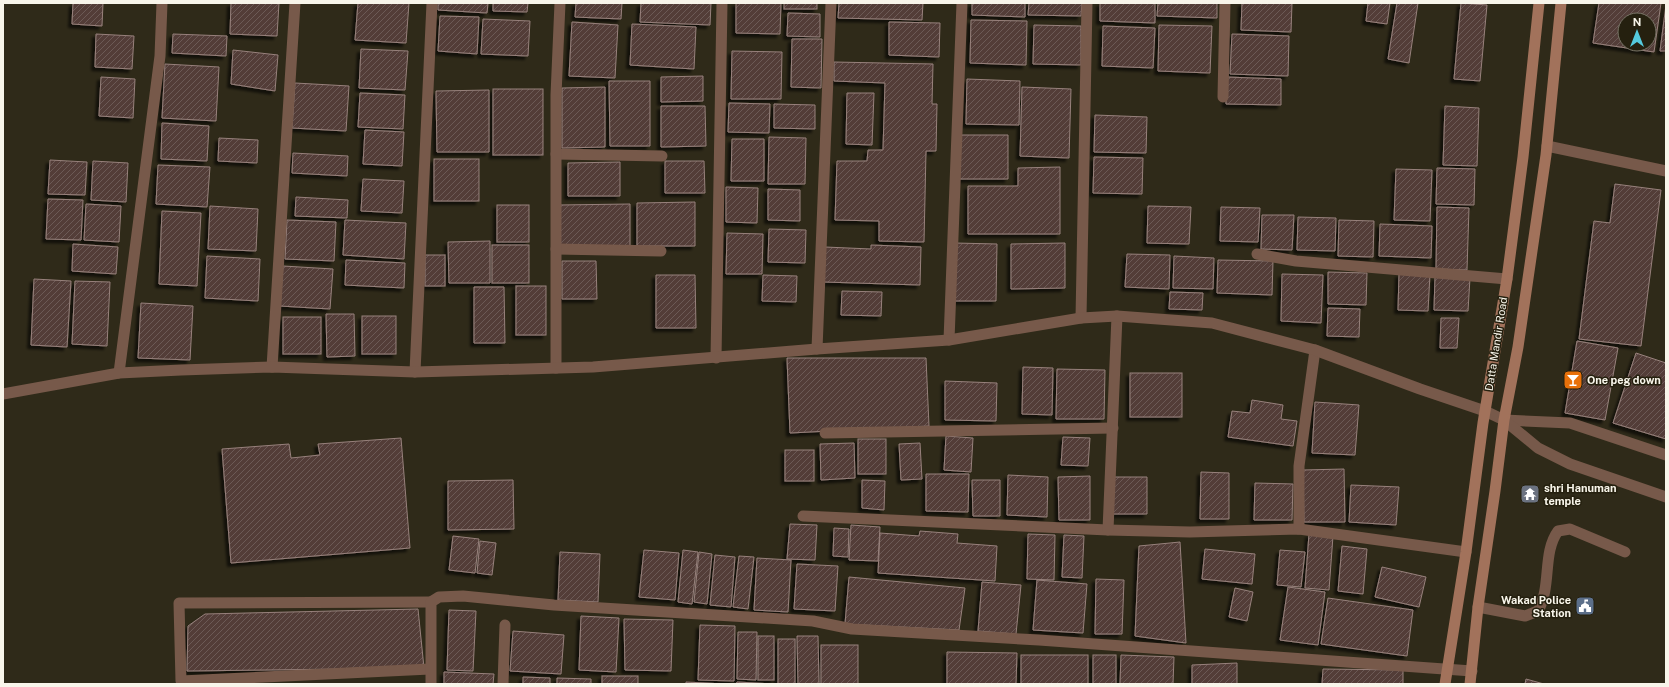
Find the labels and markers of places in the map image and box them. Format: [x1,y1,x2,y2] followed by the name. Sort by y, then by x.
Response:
[1562,369,1584,391] bar icon: One peg down
[1587,374,1661,386] place label: One peg down
[1544,482,1617,507] place label: shri Hanuman temple
[1519,483,1541,505] temple icon: shri Hanuman temple
[1501,594,1571,619] place label: Wakad Police Station
[1574,595,1596,617] public building icon: Wakad Police Station

